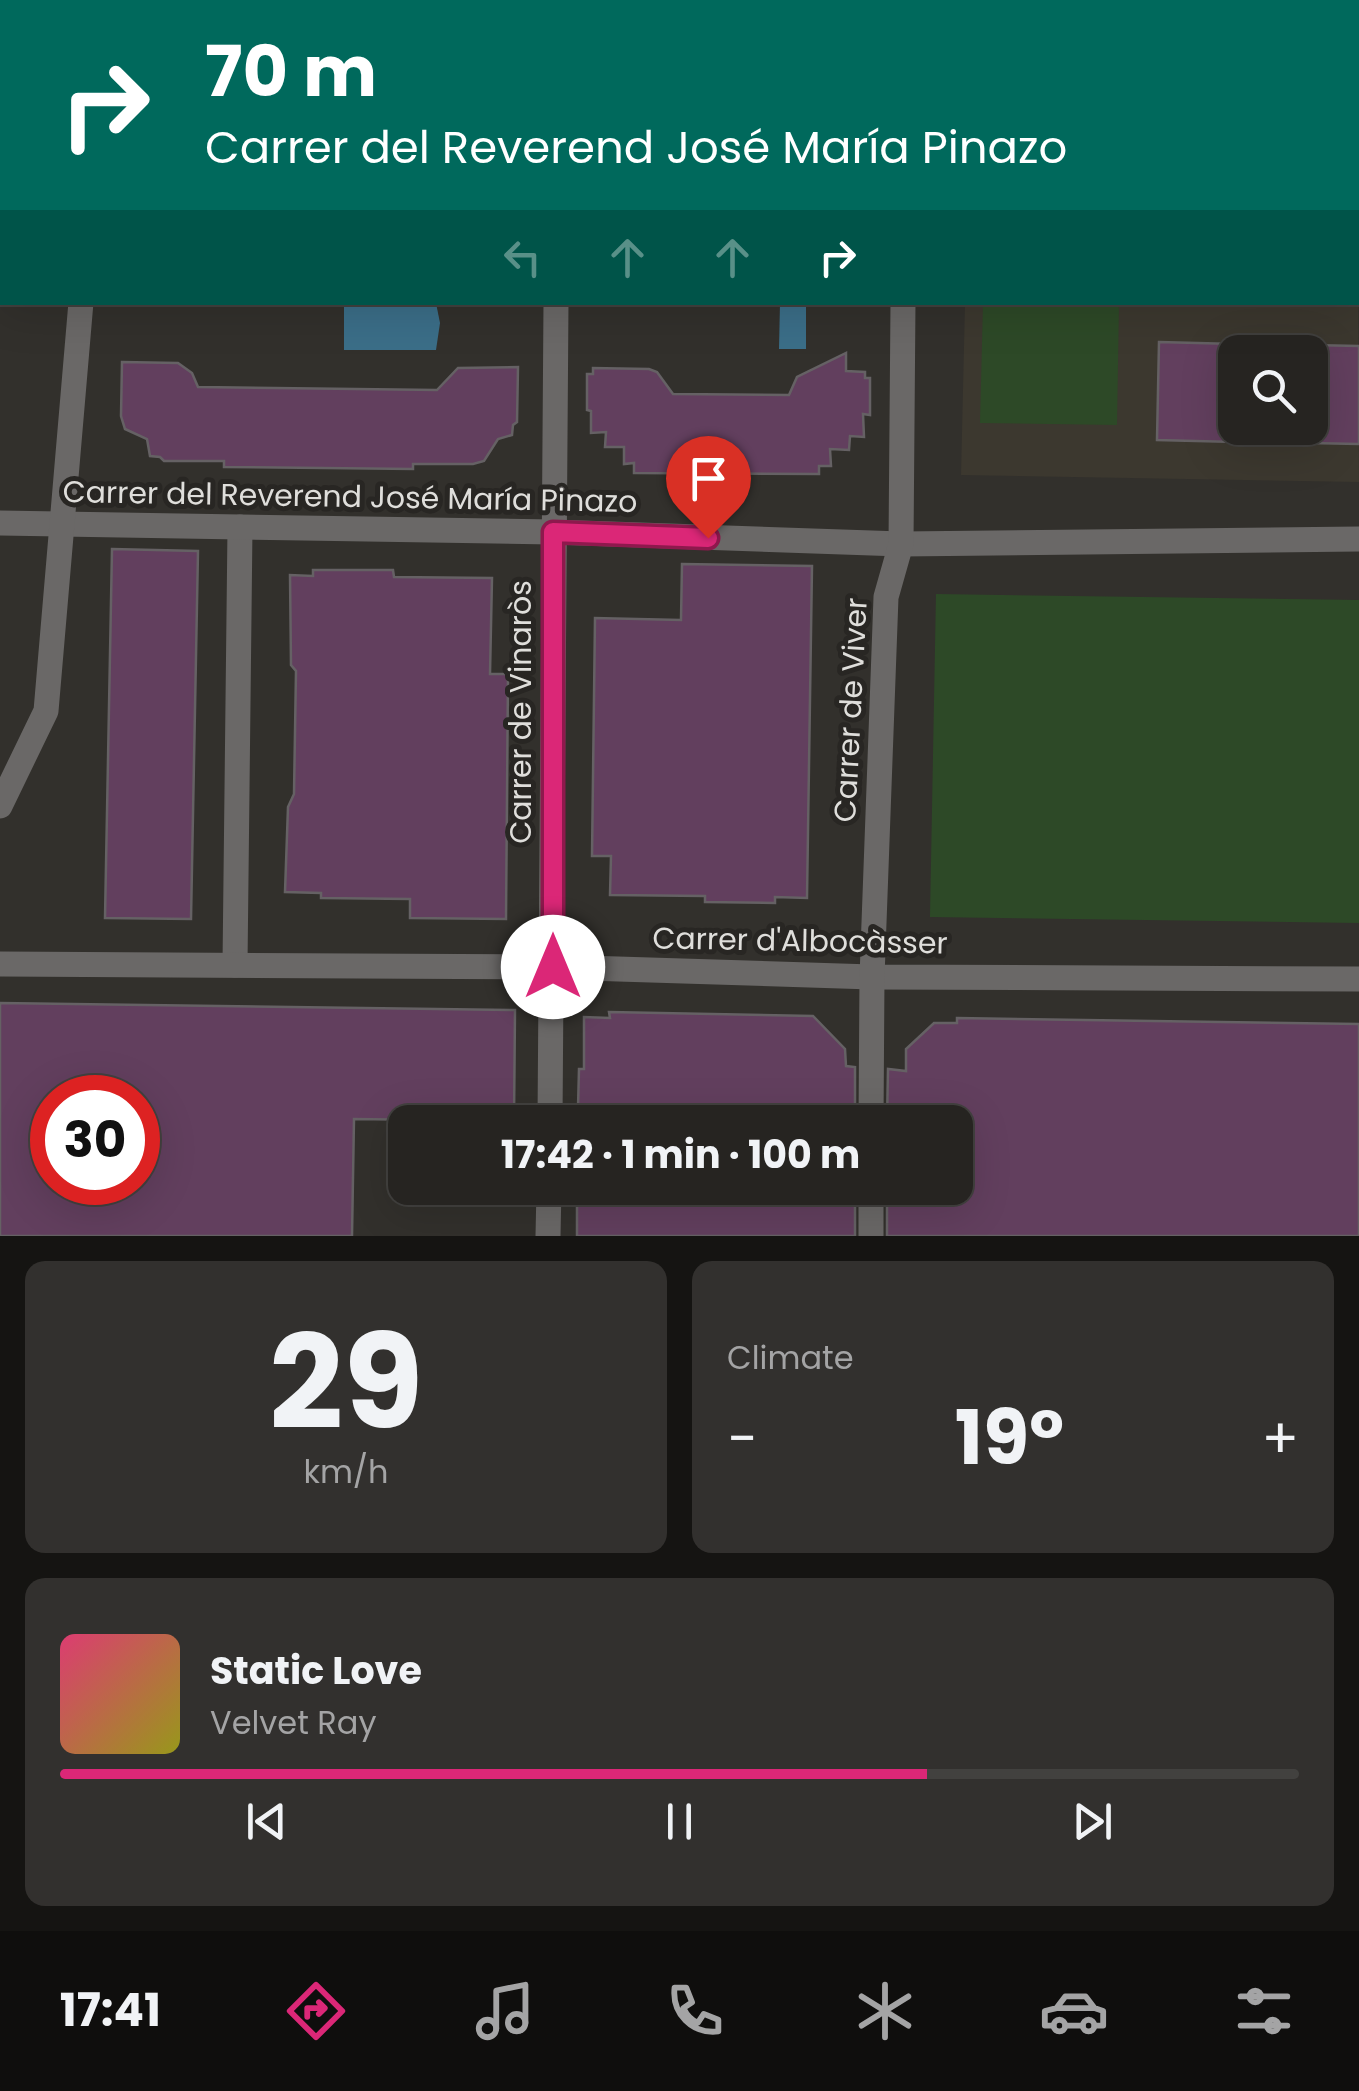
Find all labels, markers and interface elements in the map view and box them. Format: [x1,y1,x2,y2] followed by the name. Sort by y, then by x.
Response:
[205,22,377,121] text: 70 m
[40,40,170,170] icon: right
[205,116,1067,179] text: Carrer del Reverend José María Pinazo
[495,230,550,285] icon: left
[600,230,655,285] icon: ahead
[705,230,760,285] icon: ahead
[810,230,865,285] icon: right
[1218,335,1328,445] map controls
[1218,335,1328,445] button: search
[666,436,751,539] pin
[681,451,736,506] icon: arrive
[62,470,638,523] street label: Carrer del Reverend José María Pinazo
[499,580,542,844] street label: Carrer de Vinaròs
[823,597,878,823] street label: Carrer de Viver
[501,915,605,1019] position arrow
[652,916,948,965] street label: Carrer d'Albocàsser
[30,1075,160,1205] speed limit sign: 30
[501,1128,860,1181] text: 17:42 · 1 min · 100 m
[269,1291,423,1474] text: 29
[727,1335,854,1380] text: Climate
[955,1385,1064,1490] text: 19°
[727,1400,757,1477] text: −
[1261,1400,1299,1477] text: +
[303,1449,389,1494] text: km/h
[210,1644,422,1697] text: Static Love
[210,1700,376,1745] text: Velvet Ray
[239,1794,294,1849] icon: previous
[652,1794,707,1849] icon: pause
[1065,1794,1120,1849] icon: next
[281,1976,351,2046] icon: directions
[470,1976,540,2046] icon: music
[660,1976,730,2046] icon: phone
[850,1976,920,2046] icon: climate
[1039,1976,1109,2046] icon: car
[1229,1976,1299,2046] icon: filters
[60,1979,161,2042] text: 17:41

